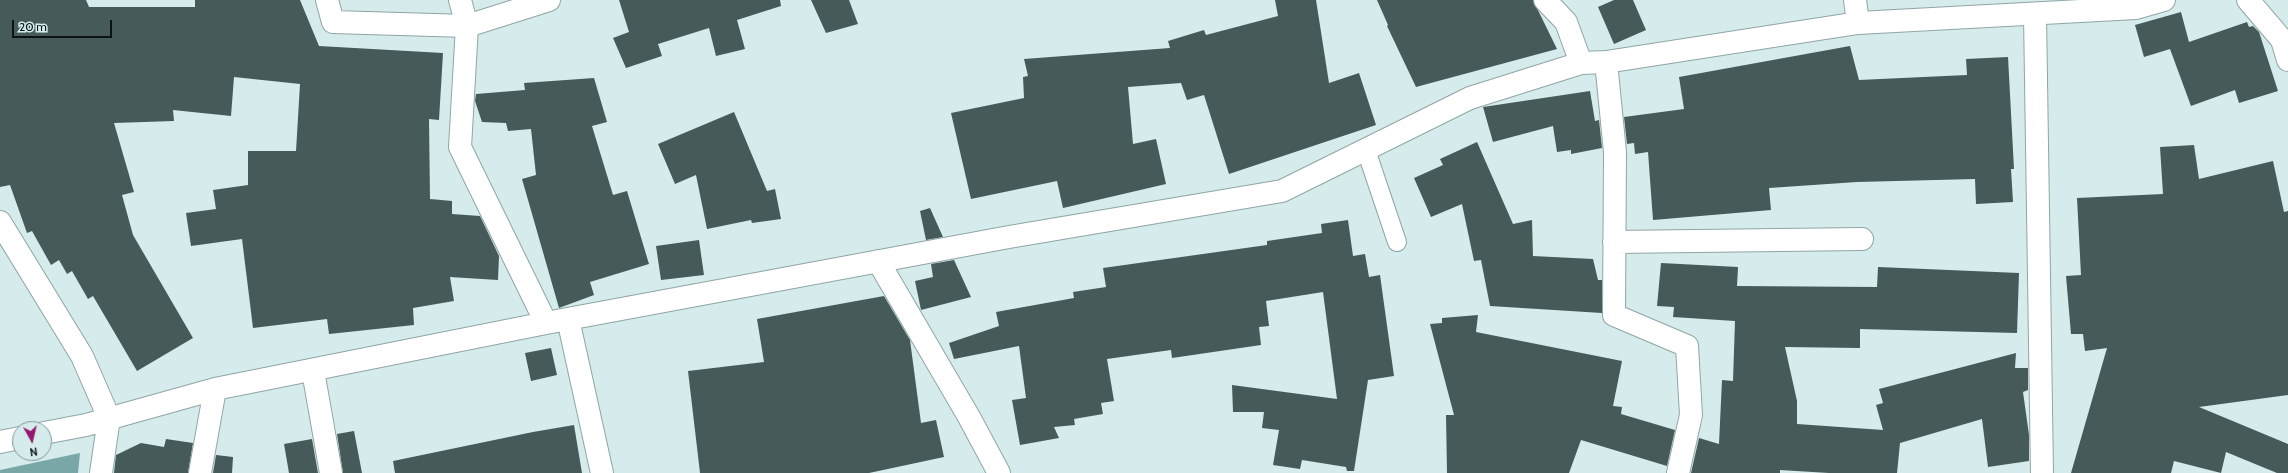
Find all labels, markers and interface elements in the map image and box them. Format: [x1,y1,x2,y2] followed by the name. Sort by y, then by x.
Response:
[14,12,114,38] scale bar
[19,19,47,34] text: 20 m
[12,421,52,461] north arrow
[29,444,38,459] text: N

